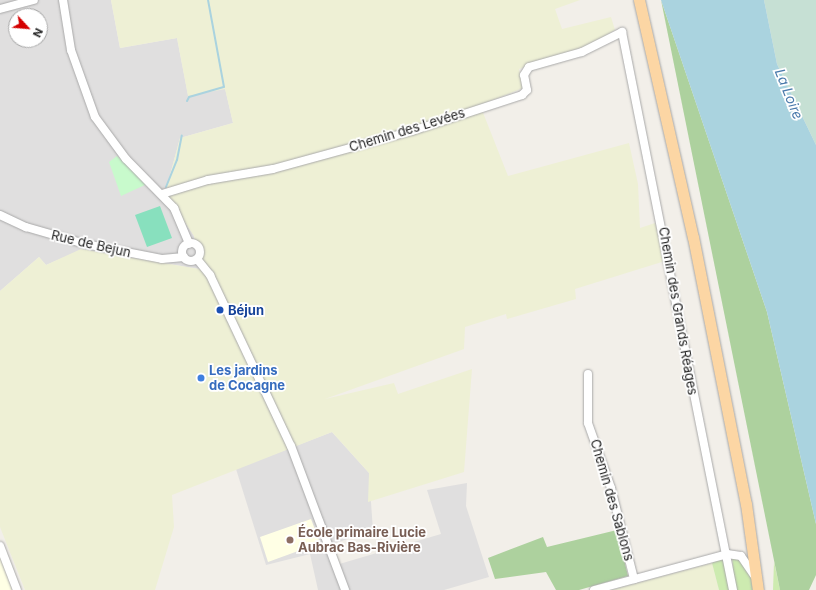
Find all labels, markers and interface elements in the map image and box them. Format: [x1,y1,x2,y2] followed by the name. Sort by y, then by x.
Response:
[8,8,48,48] north arrow
[30,26,46,40] text: N
[771,66,807,122] water label: La Loire
[347,105,467,155] street label: Chemin des Levées
[656,226,700,396] street label: Chemin des Grands Réages
[50,227,132,261] street label: Rue de Bejun
[228,302,264,318] place label: Béjun
[215,305,225,315] marker: Béjun
[209,363,285,394] place label: Les jardins de Cocagne
[196,373,206,383] marker: Les jardins de Cocagne
[587,437,637,563] street label: Chemin des Sablons
[298,525,426,556] place label: École primaire Lucie Aubrac Bas-Rivière
[285,535,295,545] marker: École primaire Lucie Aubrac Bas-Rivière

